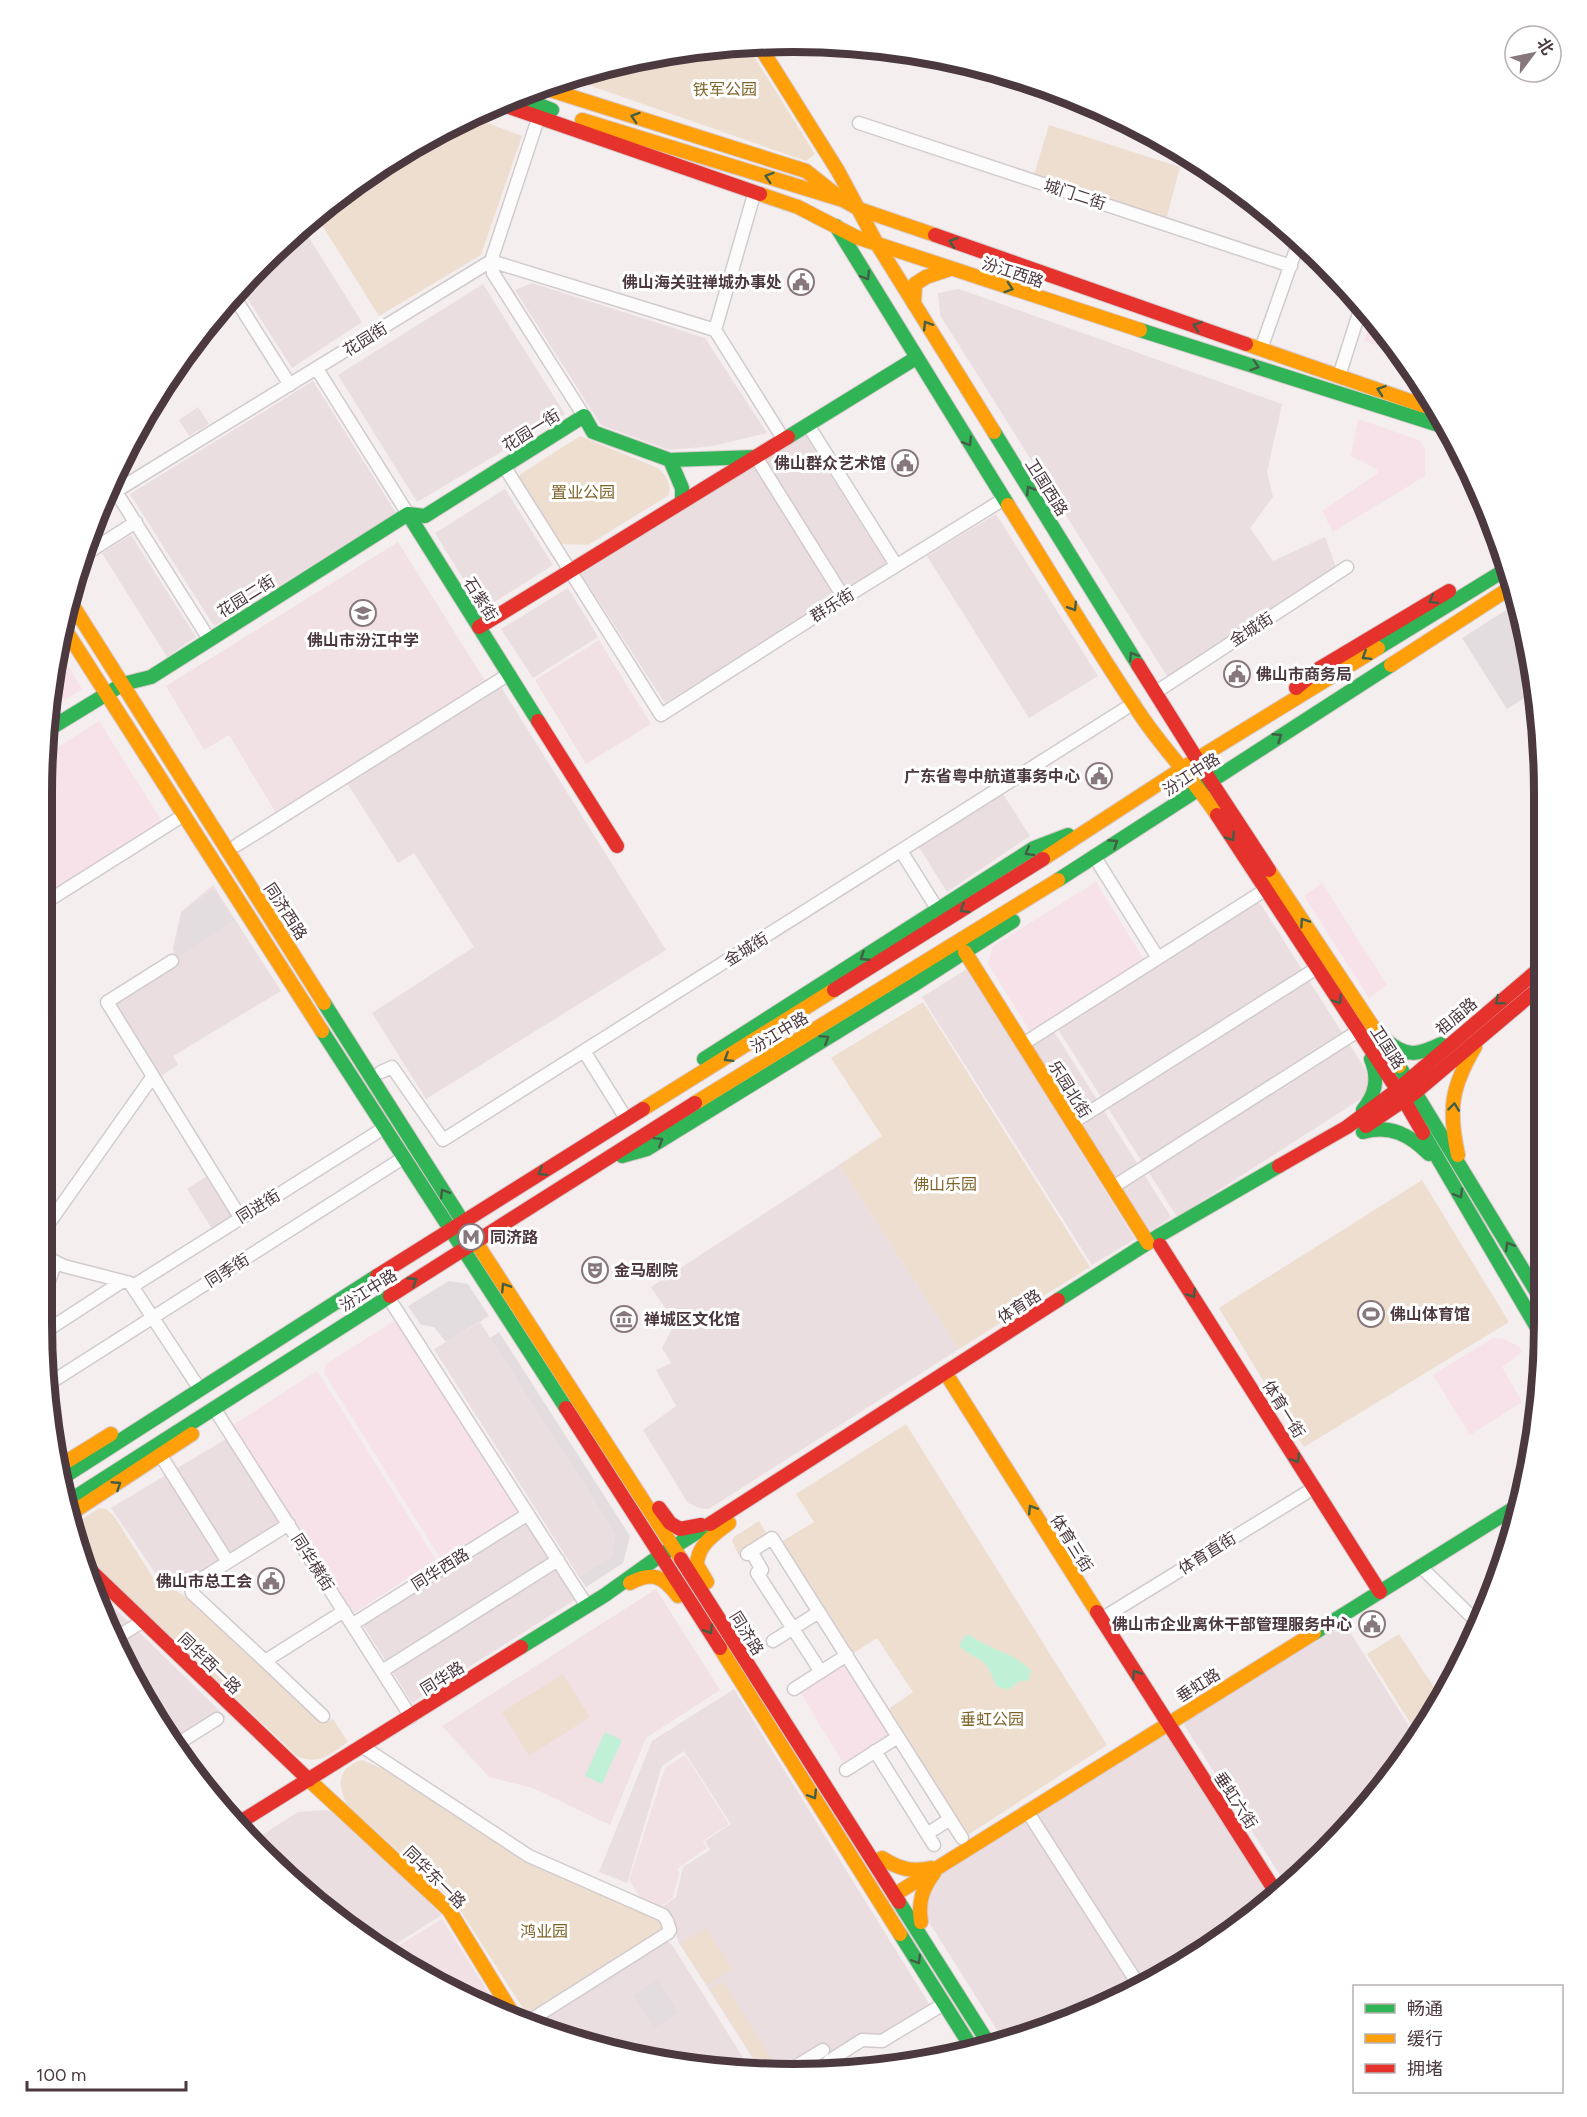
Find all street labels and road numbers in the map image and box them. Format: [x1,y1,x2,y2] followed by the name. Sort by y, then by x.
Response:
[1041,176,1108,213] street label: 城门二街
[979,254,1046,291] street label: 汾江西路
[340,319,391,360] street label: 花园街
[499,405,563,455] street label: 花园一街
[1022,455,1072,519] street label: 卫国西路
[214,571,278,621] street label: 花园二街
[460,574,501,625] street label: 石紫街
[807,585,858,626] street label: 群乐街
[1226,608,1277,650] street label: 金城街
[1159,749,1223,800] street label: 汾江中路
[260,879,311,943] street label: 同济西路
[721,929,772,970] street label: 金城街
[1432,994,1481,1039] street label: 祖庙路
[747,1008,812,1057] street label: 汾江中路
[1367,1022,1409,1073] street label: 卫国路
[1045,1057,1095,1121] street label: 乐园北街
[233,1186,284,1227] street label: 同进街
[202,1250,253,1291] street label: 同季街
[336,1265,400,1315] street label: 汾江中路
[994,1285,1045,1327] street label: 体育路
[1259,1377,1309,1441] street label: 体育一街
[1047,1511,1097,1575] street label: 体育三街
[1175,1528,1239,1578] street label: 体育直街
[288,1530,338,1594] street label: 同华横街
[408,1544,472,1594] street label: 同华西路
[726,1608,767,1659] street label: 同济路
[174,1629,245,1698] street label: 同华西一路
[417,1658,468,1699] street label: 同华路
[1173,1665,1224,1706] street label: 垂虹路
[1210,1768,1261,1832] street label: 垂虹六街
[400,1842,470,1912] street label: 同华东一路

